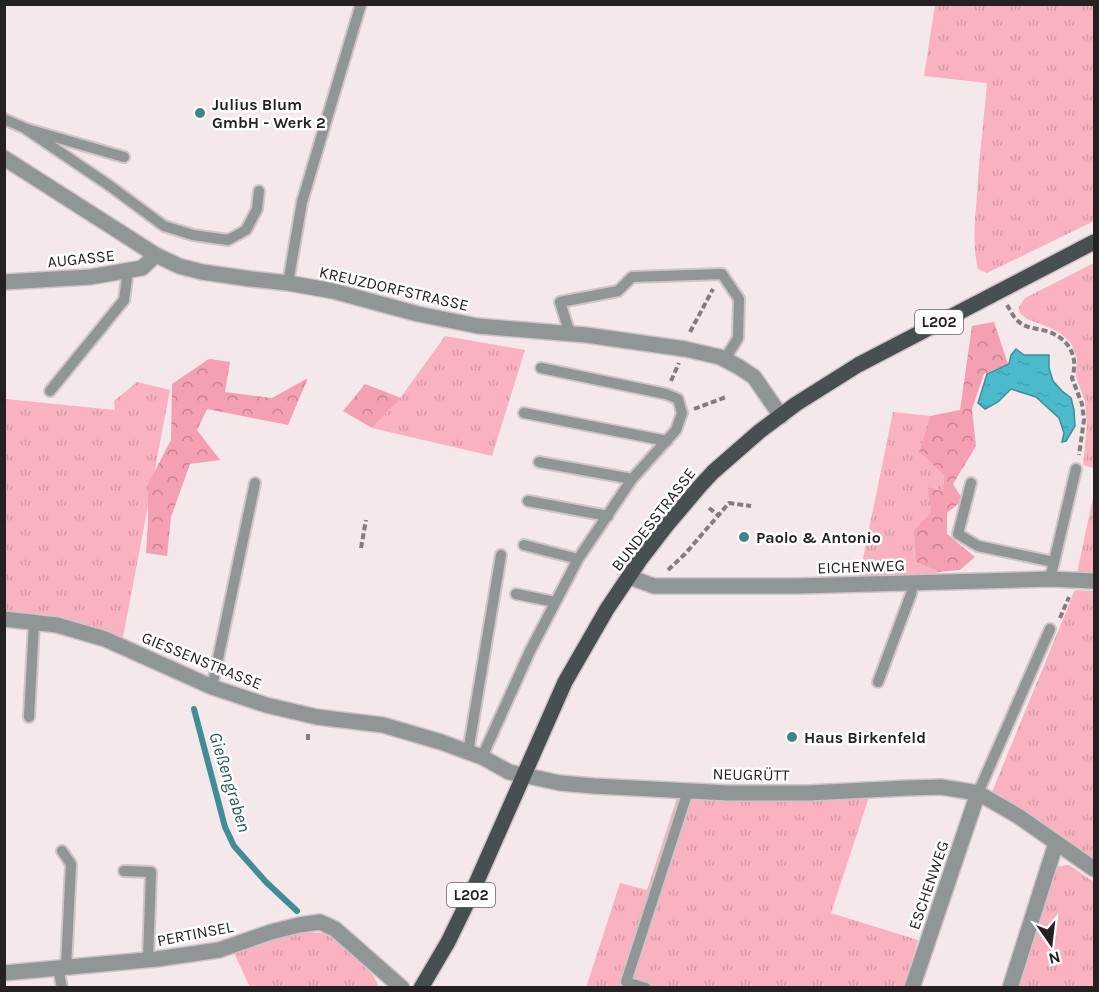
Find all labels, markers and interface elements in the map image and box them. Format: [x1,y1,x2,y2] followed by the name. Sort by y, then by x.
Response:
[212,95,326,132] place label: Julius Blum GmbH - Werk 2
[193,106,207,120] marker: Julius Blum GmbH - Werk 2
[47,246,116,271] street label: AUGASSE
[317,262,470,315] street label: KREUZDORFSTRASSE
[915,310,963,334] road number: L202
[607,464,700,575] street label: BUNDESSTRASSE
[756,528,881,547] place label: Paolo & Antonio
[737,530,751,544] marker: Paolo & Antonio
[817,555,905,578] street label: EICHENWEG
[139,628,265,693] street label: GIESSENSTRASSE
[804,728,926,747] place label: Haus Birkenfeld
[204,729,256,835] water label: Gießengraben
[785,730,799,744] marker: Haus Birkenfeld
[712,764,790,785] street label: NEUGRÜTT
[904,838,953,932] street label: ESCHENWEG
[447,883,495,907] road number: L202
[1021,914,1081,974] north arrow
[155,917,235,950] street label: PERTINSEL
[1047,947,1062,969] text: N

